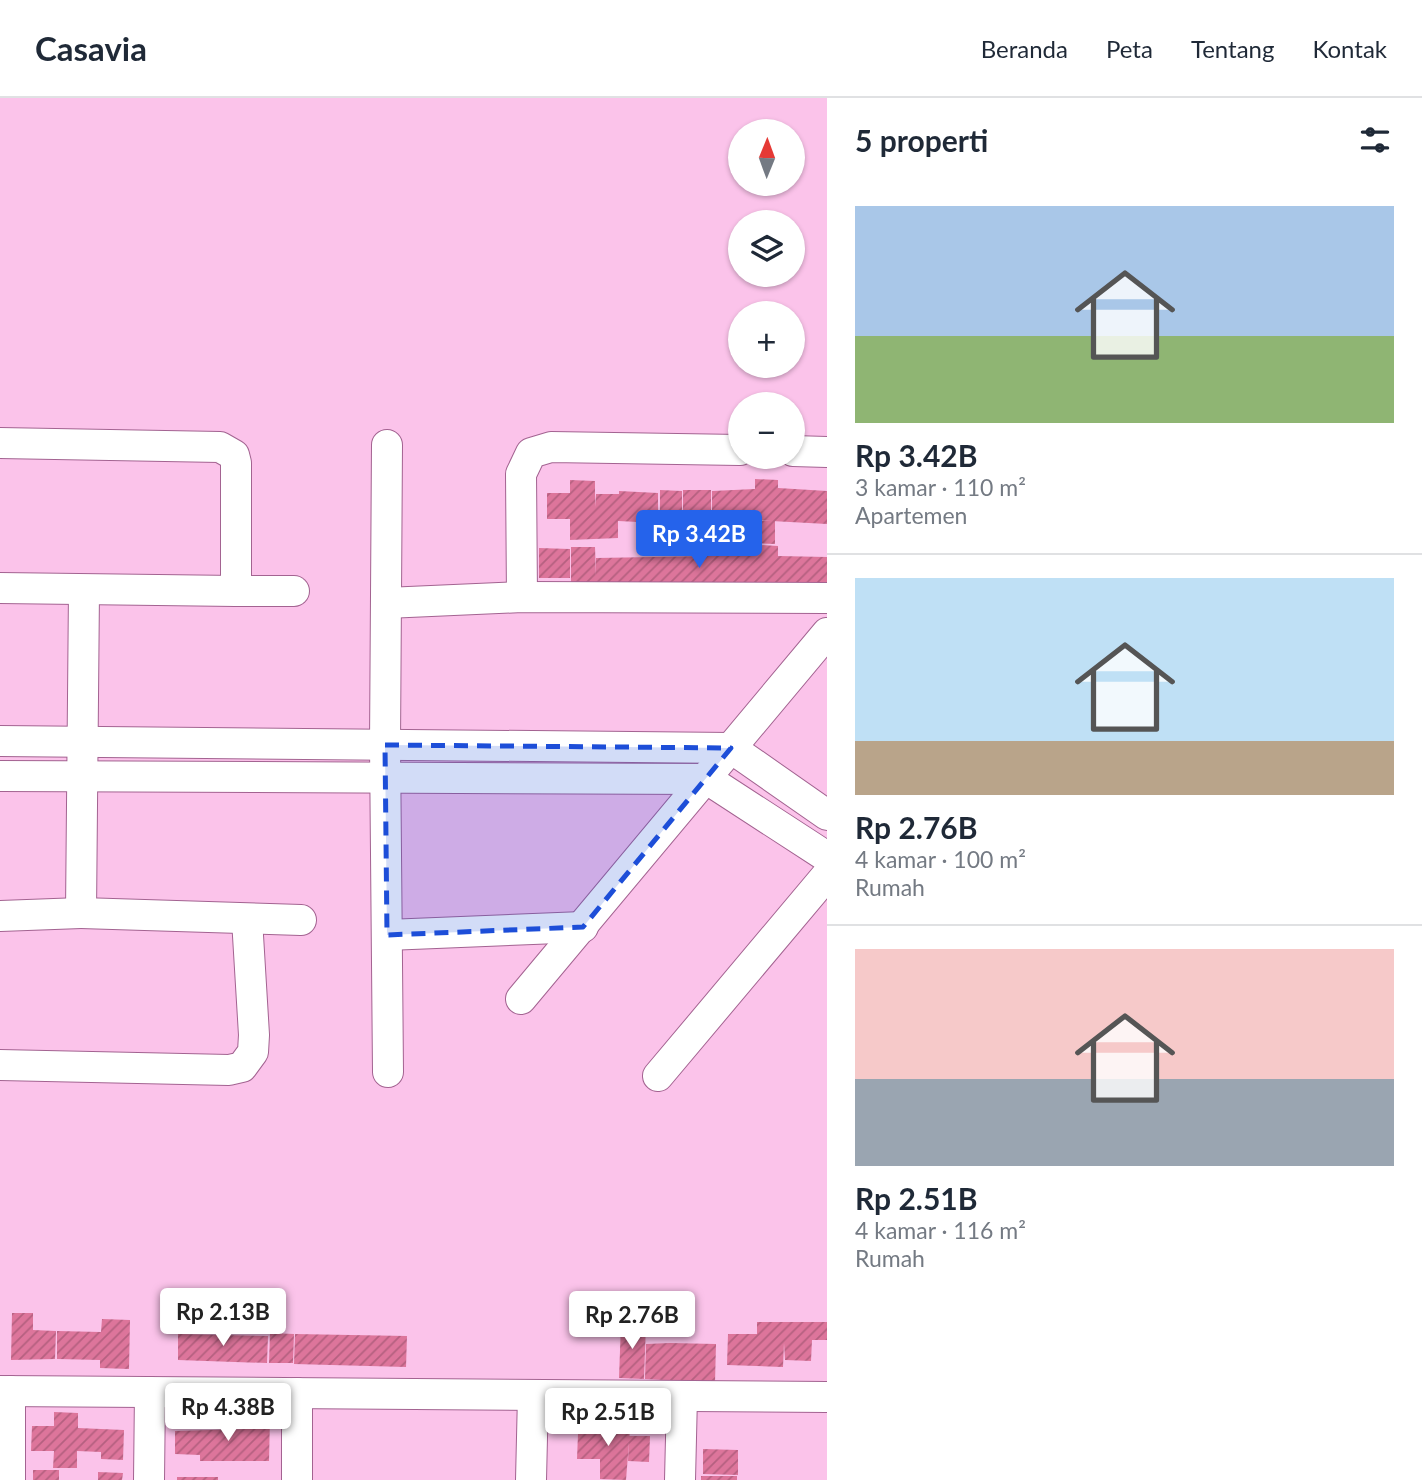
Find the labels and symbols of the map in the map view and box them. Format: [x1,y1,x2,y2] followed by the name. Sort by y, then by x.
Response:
[728,119,805,196] north arrow
[627,510,771,570] pin: Rp 3.42B
[151,1288,295,1348] pin: Rp 2.13B
[560,1292,704,1351] pin: Rp 2.76B
[156,1384,300,1443] pin: Rp 4.38B
[536,1388,680,1448] pin: Rp 2.51B

